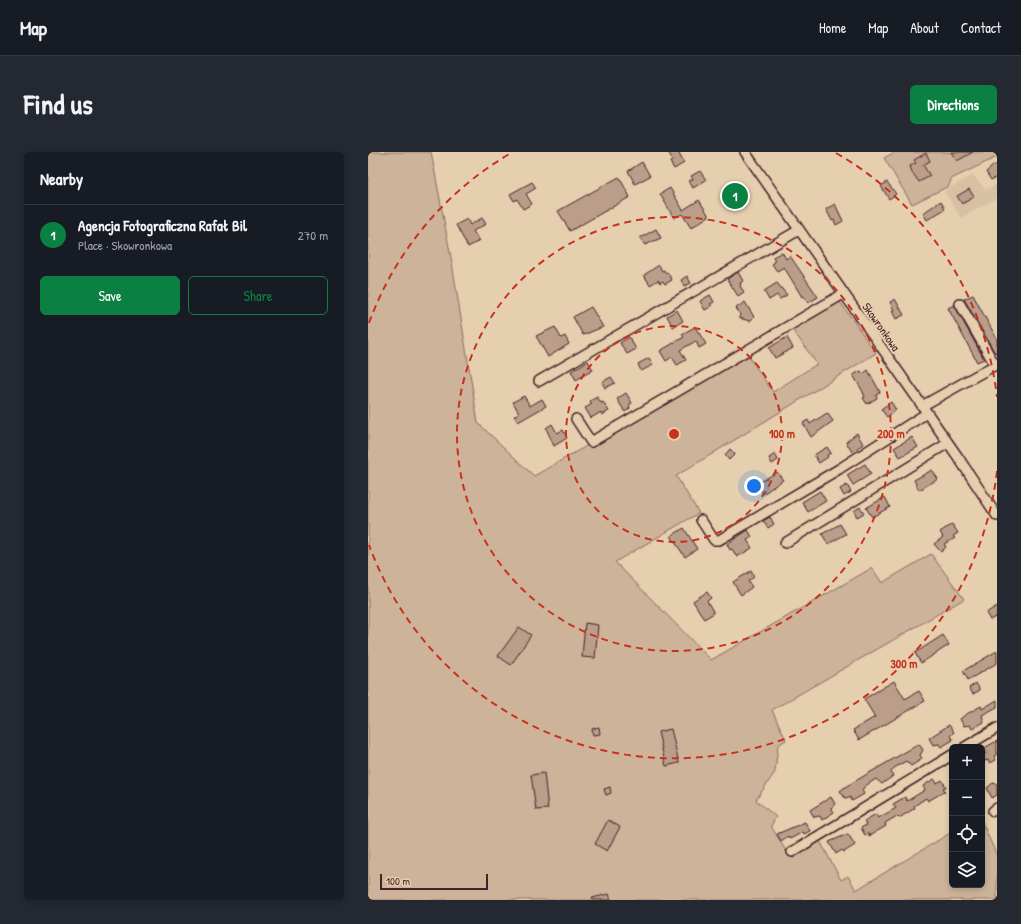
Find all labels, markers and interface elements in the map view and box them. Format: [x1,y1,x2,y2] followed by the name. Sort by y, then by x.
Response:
[20,15,47,41] text: Map
[819,18,846,37] text: Home
[868,18,888,37] text: Map
[910,18,939,37] text: About
[961,18,1001,37] text: Contact
[24,85,93,123] text: Find us
[910,85,997,124] button: Directions
[40,167,83,190] text: Nearby
[722,181,748,211] pin: 1
[78,215,247,236] text: Agencja Fotograficzna Rafał Bil
[51,226,55,244] text: 1
[298,226,328,244] text: 270 m
[78,236,172,254] text: Place · Skowronkowa
[40,276,180,315] button: Save
[188,276,328,315] button: Share
[858,299,905,355] street label: Skowronkowa
[769,425,795,442] text: 100 m
[877,425,905,442] text: 200 m
[667,427,681,441] centre of rings
[744,476,764,496] your location
[890,655,918,672] text: 300 m
[949,744,985,888] map controls
[949,744,985,780] button: +
[949,780,985,816] button: −
[949,816,985,852] button: locate
[949,852,985,888] button: layers
[380,872,488,891] scale bar
[386,874,410,888] text: 100 m

